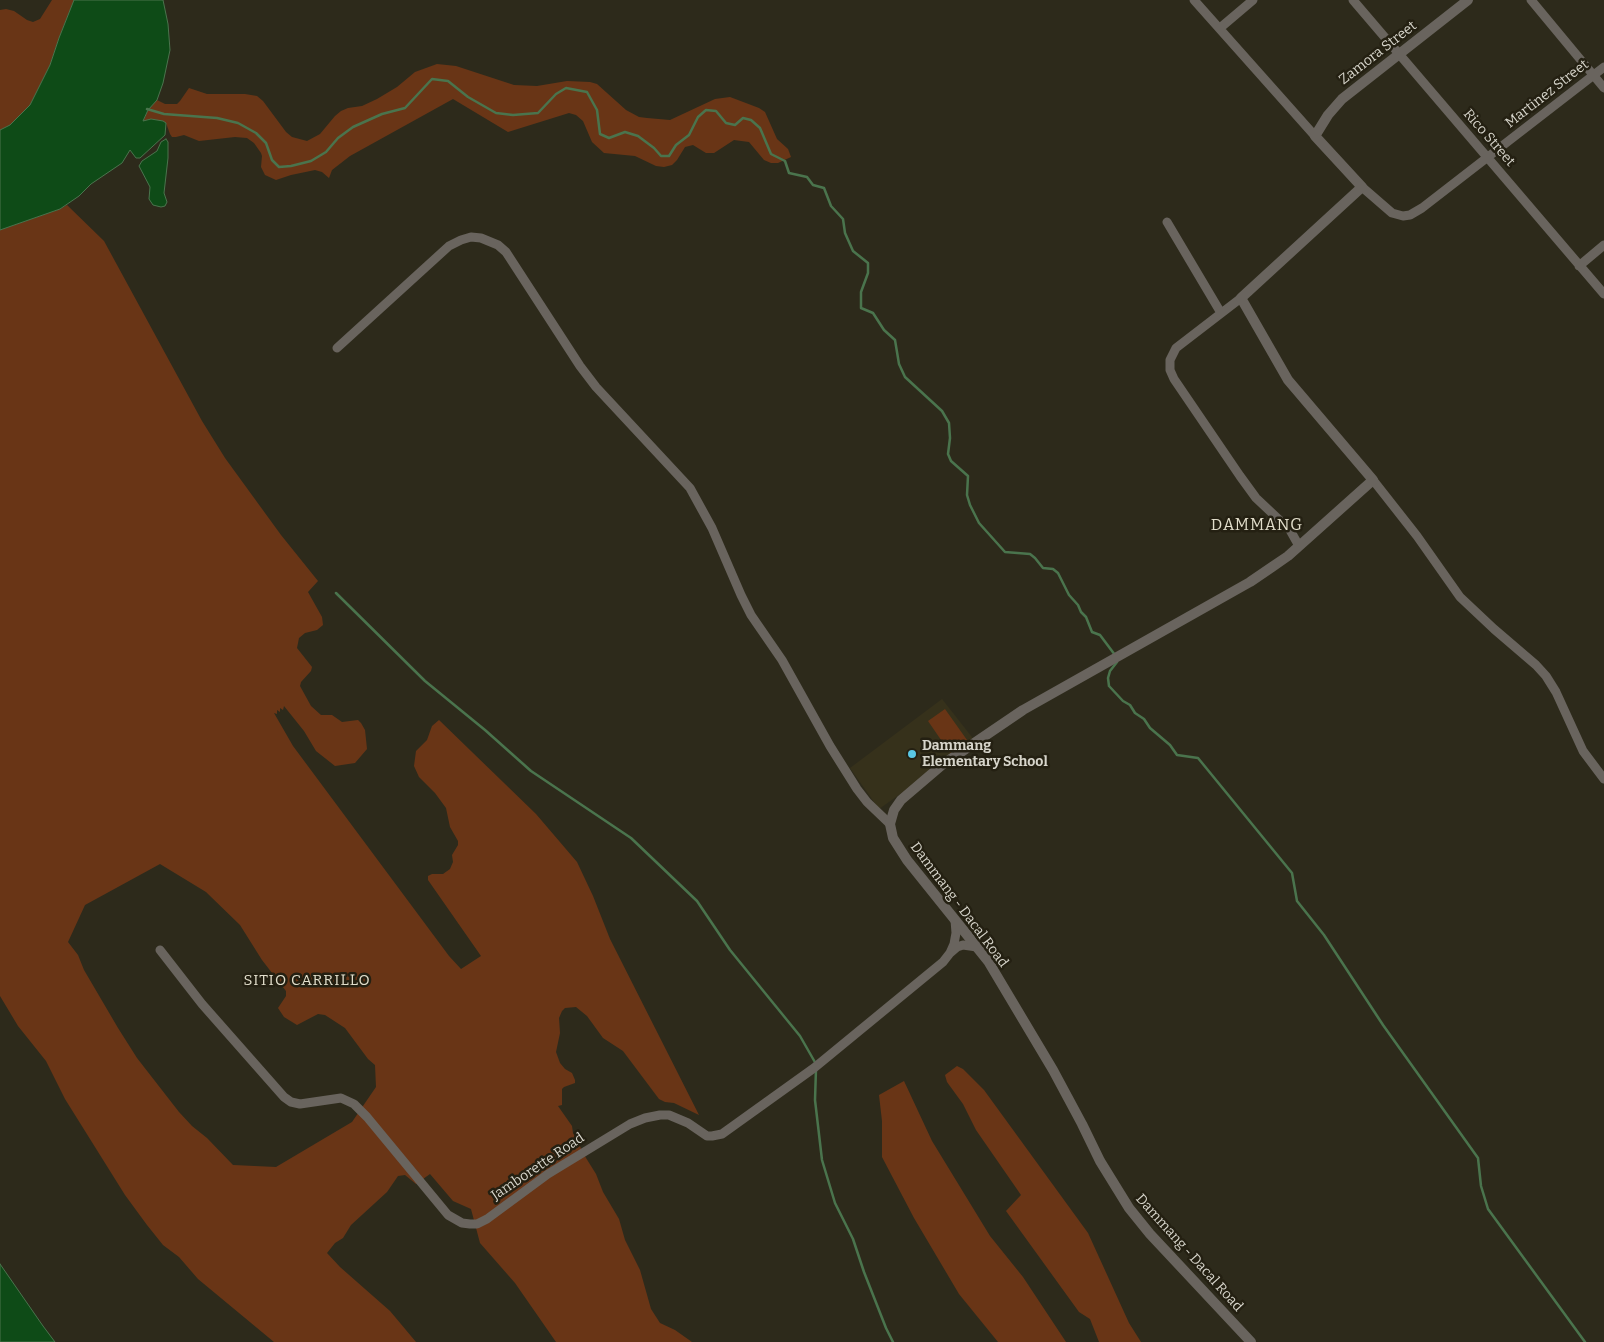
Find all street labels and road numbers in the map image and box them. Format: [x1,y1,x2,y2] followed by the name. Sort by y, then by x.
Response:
[1336,18,1420,88] street label: Zamora Street
[1502,56,1592,132] street label: Martinez Street
[1460,106,1518,170] street label: Rico Street
[906,839,1012,971] street label: Dammang - Dacal Road
[488,1130,588,1204] street label: Jamborette Road
[1132,1191,1246,1315] street label: Dammang - Dacal Road

